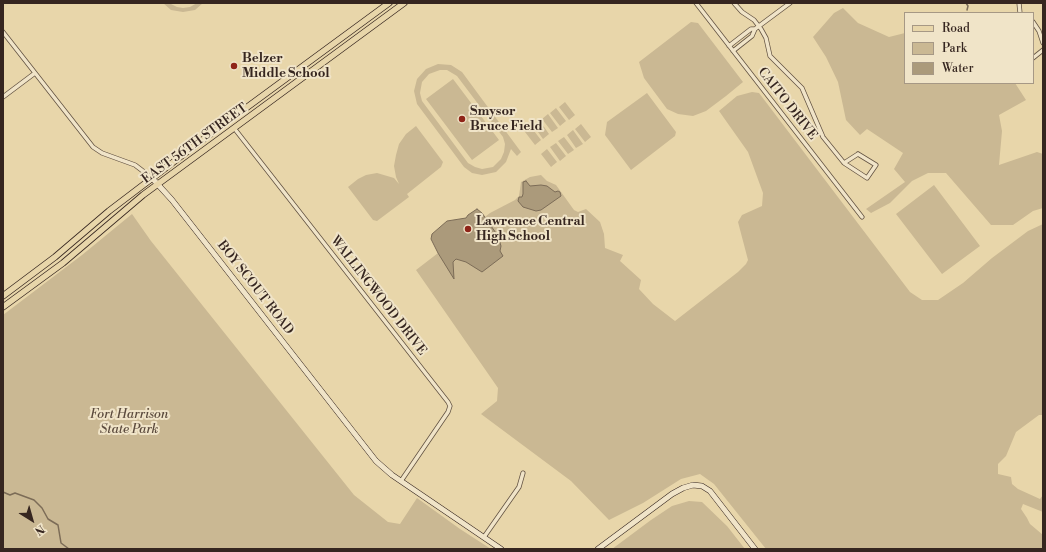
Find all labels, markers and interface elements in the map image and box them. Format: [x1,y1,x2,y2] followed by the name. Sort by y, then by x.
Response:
[904,12,1034,84] legend
[942,21,970,36] text: Road
[942,41,967,56] text: Park
[242,51,330,82] place label: Belzer Middle School
[229,61,239,71] marker: Belzer Middle School
[942,61,974,76] text: Water
[754,65,820,143] street label: CAITO DRIVE
[139,100,251,188] street label: EAST 56TH STREET
[470,104,543,135] place label: Smysor Bruce Field
[457,114,467,124] marker: Smysor Bruce Field
[476,214,585,245] place label: Lawrence Central High School
[463,224,473,234] marker: Lawrence Central High School
[327,233,429,359] street label: WALLINGWOOD DRIVE
[213,238,297,338] street label: BOY SCOUT ROAD
[90,407,168,438] park label: Fort Harrison State Park
[12,500,52,540] north arrow
[32,521,47,538] text: N

